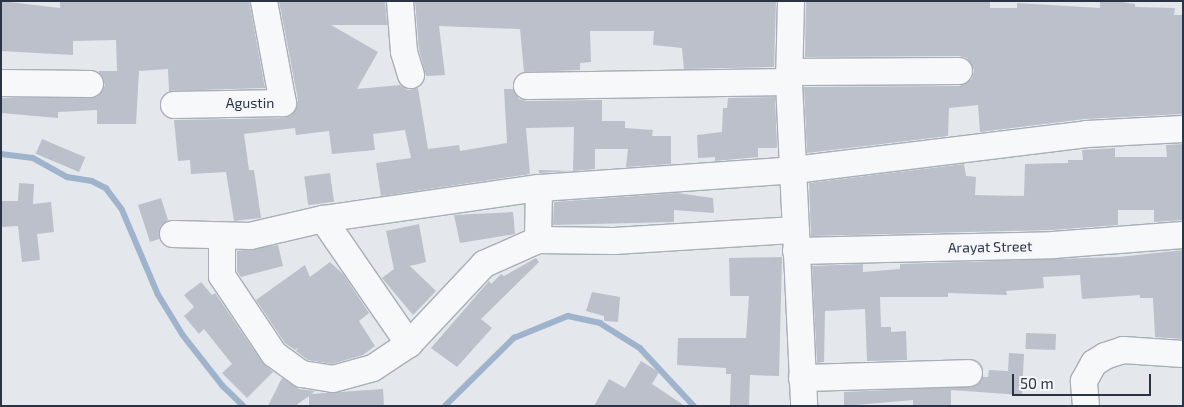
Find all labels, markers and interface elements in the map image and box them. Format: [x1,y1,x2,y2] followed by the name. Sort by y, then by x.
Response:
[226,95,274,111] street label: Agustin
[948,238,1032,256] street label: Arayat Street
[1014,364,1153,396] scale bar
[1020,374,1054,392] text: 50 m

